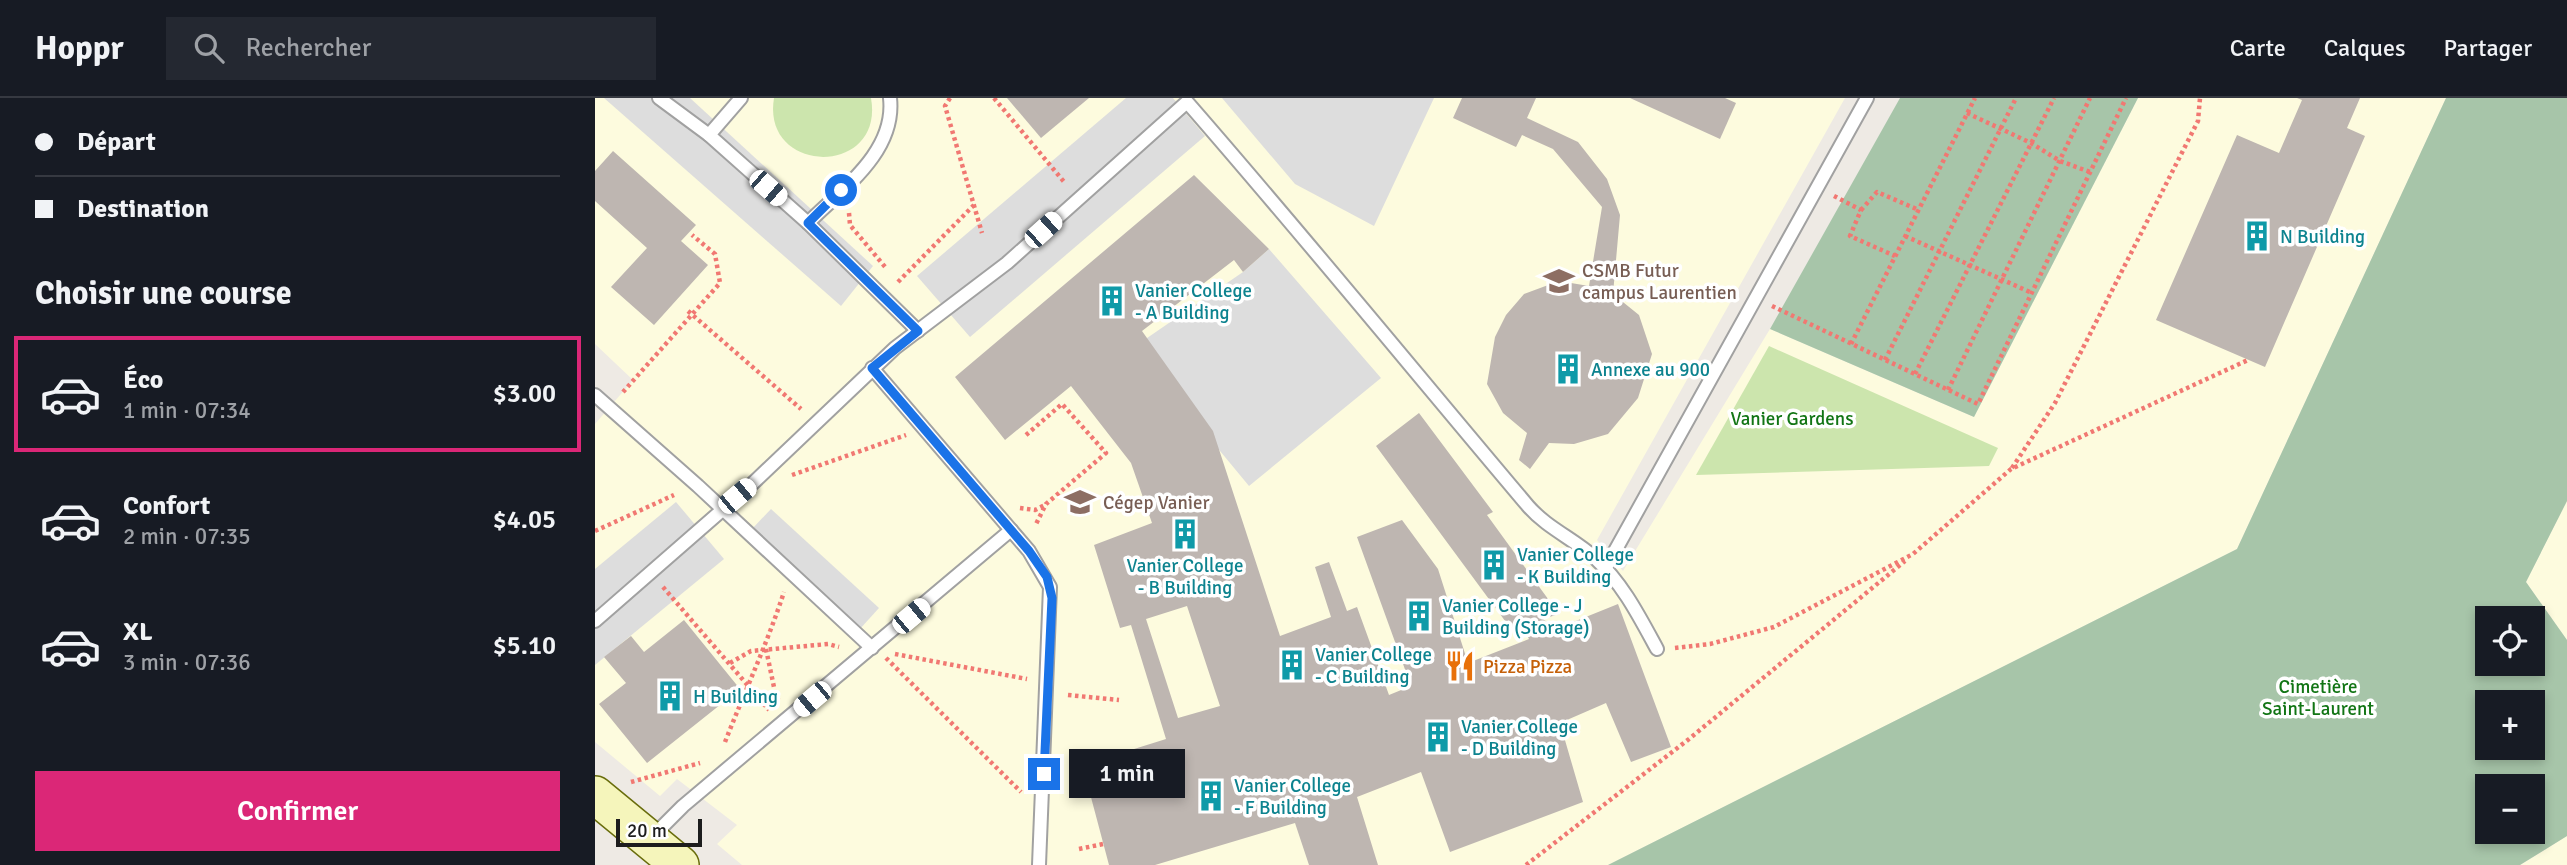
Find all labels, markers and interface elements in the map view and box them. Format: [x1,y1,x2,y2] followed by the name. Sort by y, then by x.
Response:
[166,17,656,80] search box
[35,28,124,69] text: Hoppr
[190,29,228,67] icon: search
[246,32,371,64] text: Rechercher
[2230,33,2286,63] text: Carte
[2324,33,2405,63] text: Calques
[2443,33,2532,63] text: Partager
[77,126,156,158] text: Départ
[746,166,791,210] car
[825,174,857,206] route start
[77,193,209,225] text: Destination
[1021,208,1066,252] car
[2240,219,2274,253] building icon: N Building
[2280,225,2365,249] place label: N Building
[1582,259,1737,305] place label: CSMB Futur campus Laurentien
[1542,264,1576,298] school or university icon: CSMB Futur campus Laurentien
[35,274,292,313] text: Choisir une course
[1135,279,1252,325] place label: Vanier College - A Building
[1095,284,1129,318] building icon: Vanier College - A Building
[1551,352,1585,386] building icon: Annexe au 900
[1591,358,1710,382] place label: Annexe au 900
[39,363,102,426] icon: car
[123,364,163,396] text: Éco
[493,378,556,410] text: $3.00
[123,396,251,425] text: 1 min · 07:34
[1731,407,1853,431] park label: Vanier Gardens
[715,474,760,518] car
[1063,485,1097,519] school or university icon: Cégep Vanier
[39,489,102,552] icon: car
[123,490,210,522] text: Confort
[1103,491,1209,515] place label: Cégep Vanier
[493,504,556,536] text: $4.05
[1168,517,1202,551] building icon: Vanier College - B Building
[123,522,251,551] text: 2 min · 07:35
[1517,543,1634,589] place label: Vanier College - K Building
[1477,548,1511,582] building icon: Vanier College - K Building
[1126,554,1244,600] place label: Vanier College - B Building
[889,594,934,638] car
[1442,594,1590,640] place label: Vanier College - J Building (Storage)
[1402,599,1436,633] building icon: Vanier College - J Building (Storage)
[2475,606,2545,844] map controls
[2475,606,2545,676] button: locate
[39,615,102,678] icon: car
[123,616,153,648] text: XL
[493,630,556,662] text: $5.10
[1315,643,1432,689] place label: Vanier College - C Building
[123,648,251,677] text: 3 min · 07:36
[1275,648,1309,682] building icon: Vanier College - C Building
[1443,649,1477,683] restaurant icon: Pizza Pizza
[1483,655,1572,679] place label: Pizza Pizza
[2262,675,2374,721] park label: Cimetière Saint-Laurent
[790,677,835,721] car
[653,679,687,713] building icon: H Building
[693,685,778,709] place label: H Building
[2475,690,2545,760] button: +
[1461,715,1578,761] place label: Vanier College - D Building
[1421,720,1455,754] building icon: Vanier College - D Building
[1069,750,1184,798] callout: 1 min
[1028,758,1060,790] route end
[1099,759,1155,788] text: 1 min
[35,771,560,851] button: Confirmer
[1234,774,1351,820] place label: Vanier College - F Building
[2475,774,2545,844] button: −
[1194,779,1228,813] building icon: Vanier College - F Building
[616,816,702,848] scale bar
[627,819,667,843] text: 20 m

